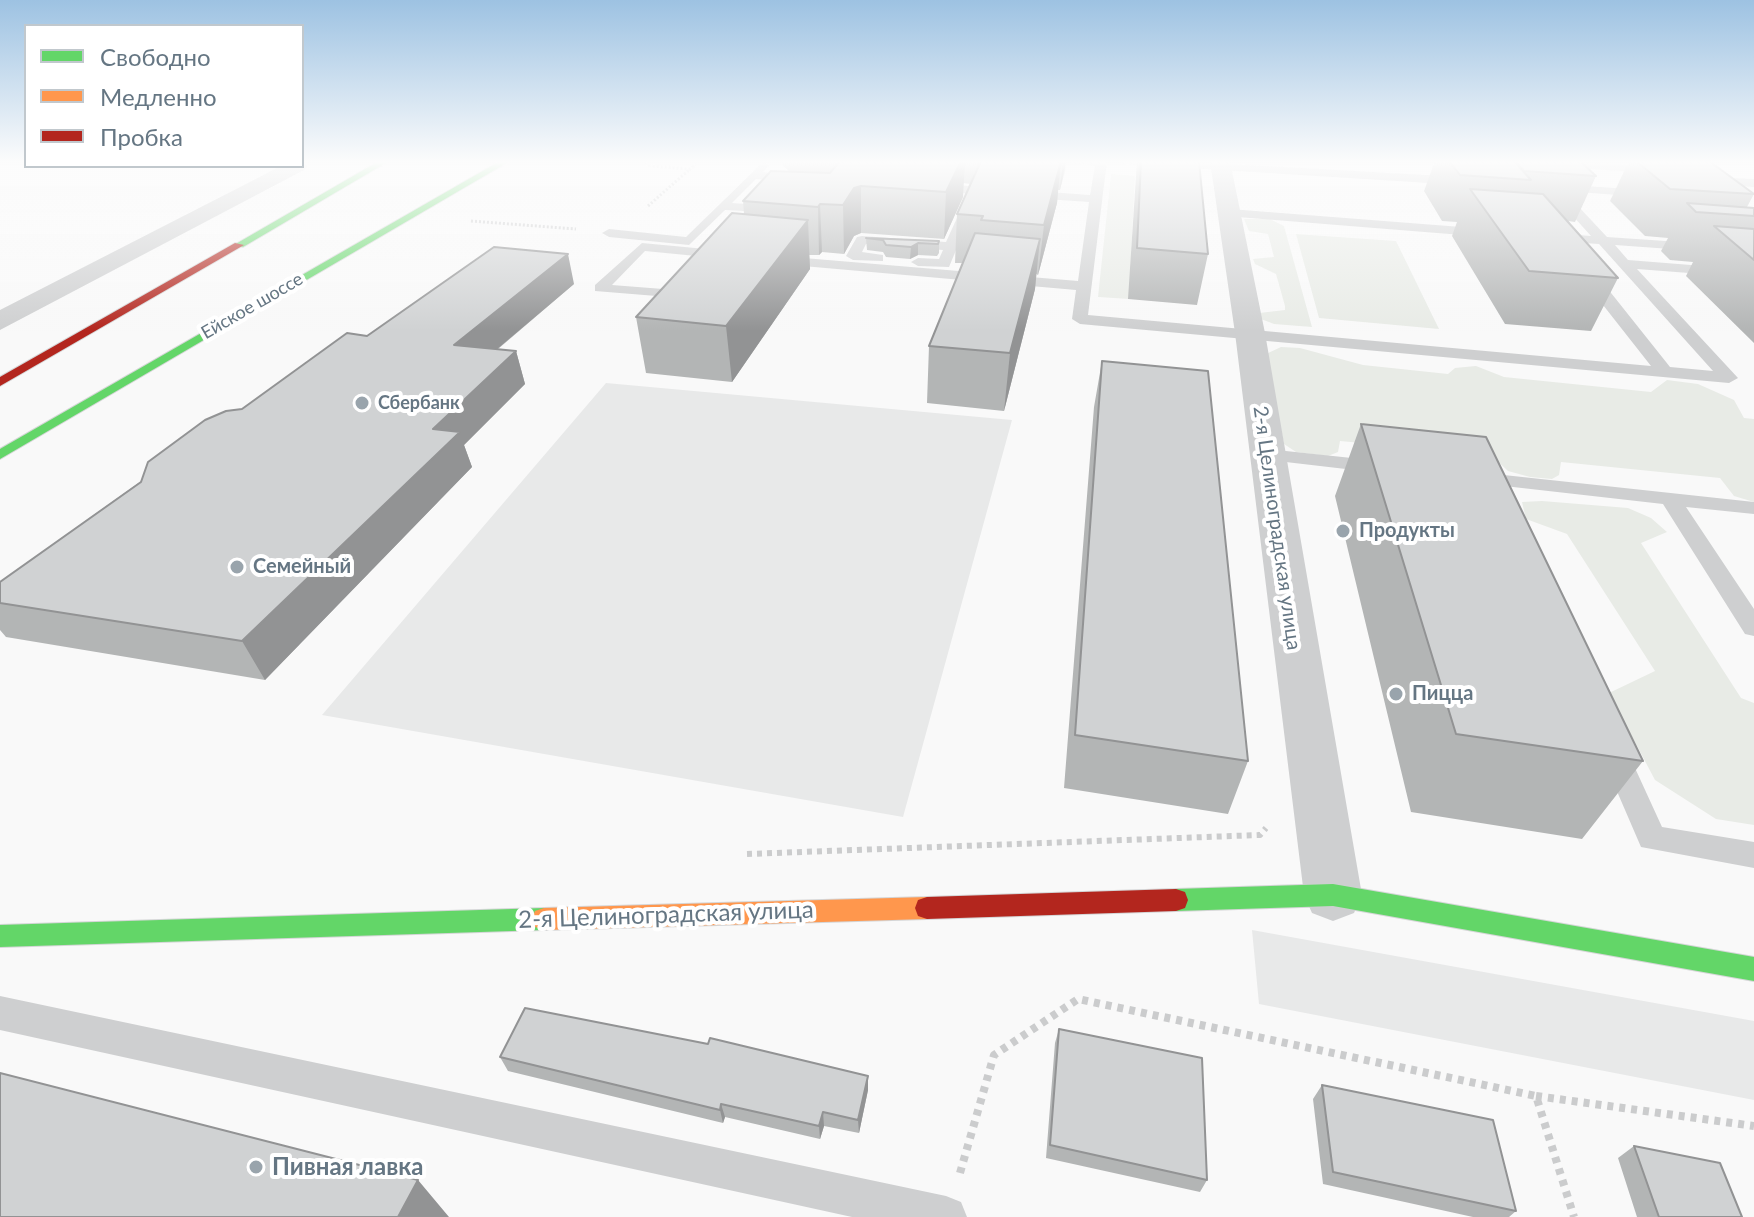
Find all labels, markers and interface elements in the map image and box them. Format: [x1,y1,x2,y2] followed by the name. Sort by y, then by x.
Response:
[24,24,304,168] legend
[100,42,211,71] text: Свободно
[100,82,217,111] text: Медленно
[100,122,183,151] text: Пробка
[197,268,307,344] street label: Ейское шоссе
[378,392,460,414] place label: Сбербанк
[353,394,371,412] marker: Сбербанк
[1248,404,1306,652] street label: 2-я Целиноградская улица
[1359,519,1455,543] place label: Продукты
[1334,522,1352,540] marker: Продукты
[253,555,351,579] place label: Семейный
[228,558,246,576] marker: Семейный
[1412,682,1473,706] place label: Пицца
[1387,685,1405,703] marker: Пицца
[518,895,814,935] street label: 2-я Целиноградская улица
[272,1153,423,1181] place label: Пивная лавка
[247,1158,265,1176] marker: Пивная лавка

